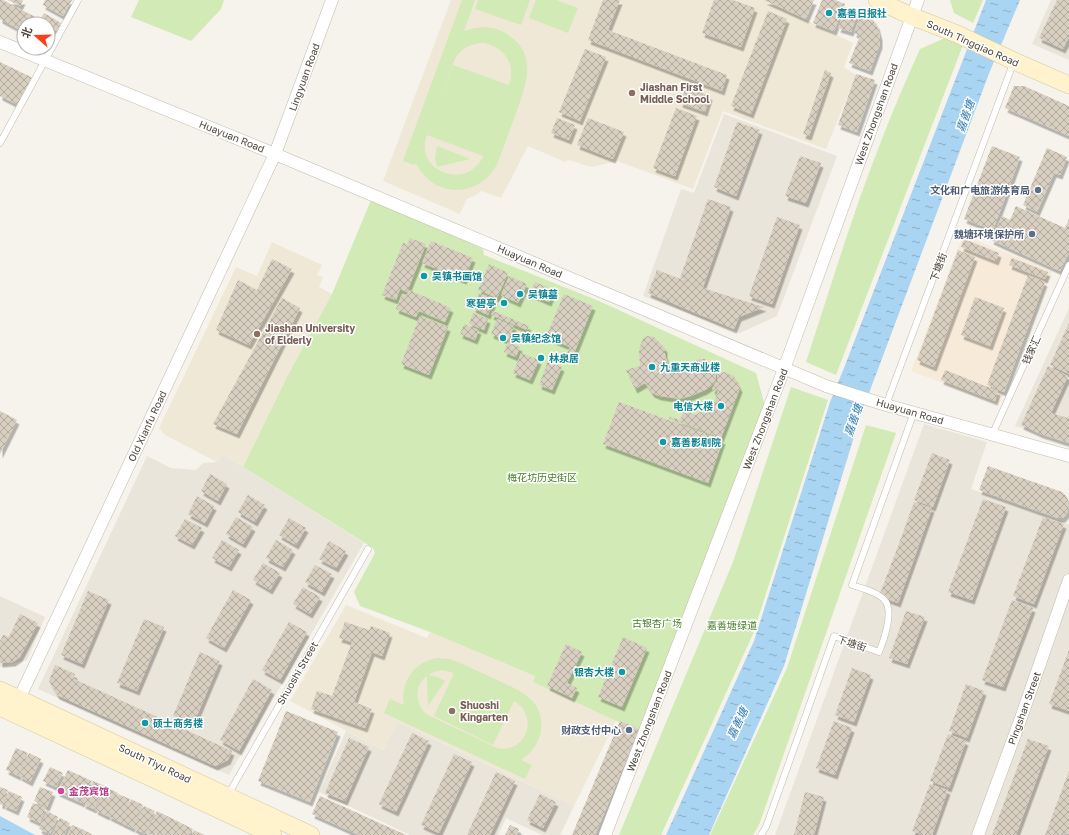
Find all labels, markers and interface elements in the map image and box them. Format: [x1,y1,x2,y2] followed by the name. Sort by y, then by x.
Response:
[837,7,887,19] place label: 嘉善日报社
[824,8,834,18] marker: 嘉善日报社
[16,16,56,56] north arrow
[925,17,1021,69] street label: South Tingqiao Road
[18,25,34,40] text: 北
[286,42,322,112] street label: Lingyuan Road
[852,61,900,167] street label: West Zhongshan Road
[640,81,710,105] place label: Jiashan First Middle School
[627,88,637,98] marker: Jiashan First Middle School
[953,96,977,134] water label: 嘉善塘
[198,117,266,155] street label: Huayuan Road
[930,184,1030,196] place label: 文化和广电旅游体育局
[1033,185,1043,195] marker: 文化和广电旅游体育局
[954,228,1024,240] place label: 魏塘环境保护所
[1027,229,1037,239] marker: 魏塘环境保护所
[496,242,564,280] street label: Huayuan Road
[927,251,949,283] street label: 下塘街
[432,270,482,282] place label: 吴镇书画馆
[419,271,429,281] marker: 吴镇书画馆
[528,288,558,300] place label: 吴镇墓
[515,289,525,299] marker: 吴镇墓
[466,297,496,309] place label: 寒碧亭
[499,298,509,308] marker: 寒碧亭
[265,322,355,346] place label: Jiashan University of Elderly
[252,329,262,339] marker: Jiashan University of Elderly
[511,332,561,344] place label: 吴镇纪念馆
[498,333,508,343] marker: 吴镇纪念馆
[1019,334,1043,366] street label: 钱家汇
[549,352,579,364] place label: 林泉居
[536,353,546,363] marker: 林泉居
[660,361,720,373] place label: 九重天商业楼
[647,362,657,372] marker: 九重天商业楼
[740,367,790,471] street label: West Zhongshan Road
[125,389,169,463] street label: Old Xianfu Road
[875,396,945,426] street label: Huayuan Road
[673,400,713,412] place label: 电信大楼
[841,400,865,438] water label: 嘉善塘
[716,401,726,411] marker: 电信大楼
[671,436,721,448] place label: 嘉善影剧院
[658,437,668,447] marker: 嘉善影剧院
[507,471,577,483] park label: 梅花坊历史街区
[632,617,682,629] park label: 古银杏广场
[707,619,757,631] park label: 嘉善塘绿道
[836,633,868,653] street label: 下塘街
[274,639,320,707] street label: Shuoshi Street
[574,666,614,678] place label: 银杏大楼
[617,667,627,677] marker: 银杏大楼
[624,669,674,773] street label: West Zhongshan Road
[1005,670,1043,746] street label: Pingshan Street
[460,699,508,723] place label: Shuoshi Kingarten
[724,703,751,741] water label: 嘉善塘
[447,706,457,716] marker: Shuoshi Kingarten
[153,717,203,729] place label: 硕士商务楼
[140,718,150,728] marker: 硕士商务楼
[561,724,621,736] place label: 财政支付中心
[624,725,634,735] marker: 财政支付中心
[117,741,193,785] street label: South Tiyu Road
[68,785,109,797] place label: 金茂宾馆
[56,786,66,796] marker: 金茂宾馆

